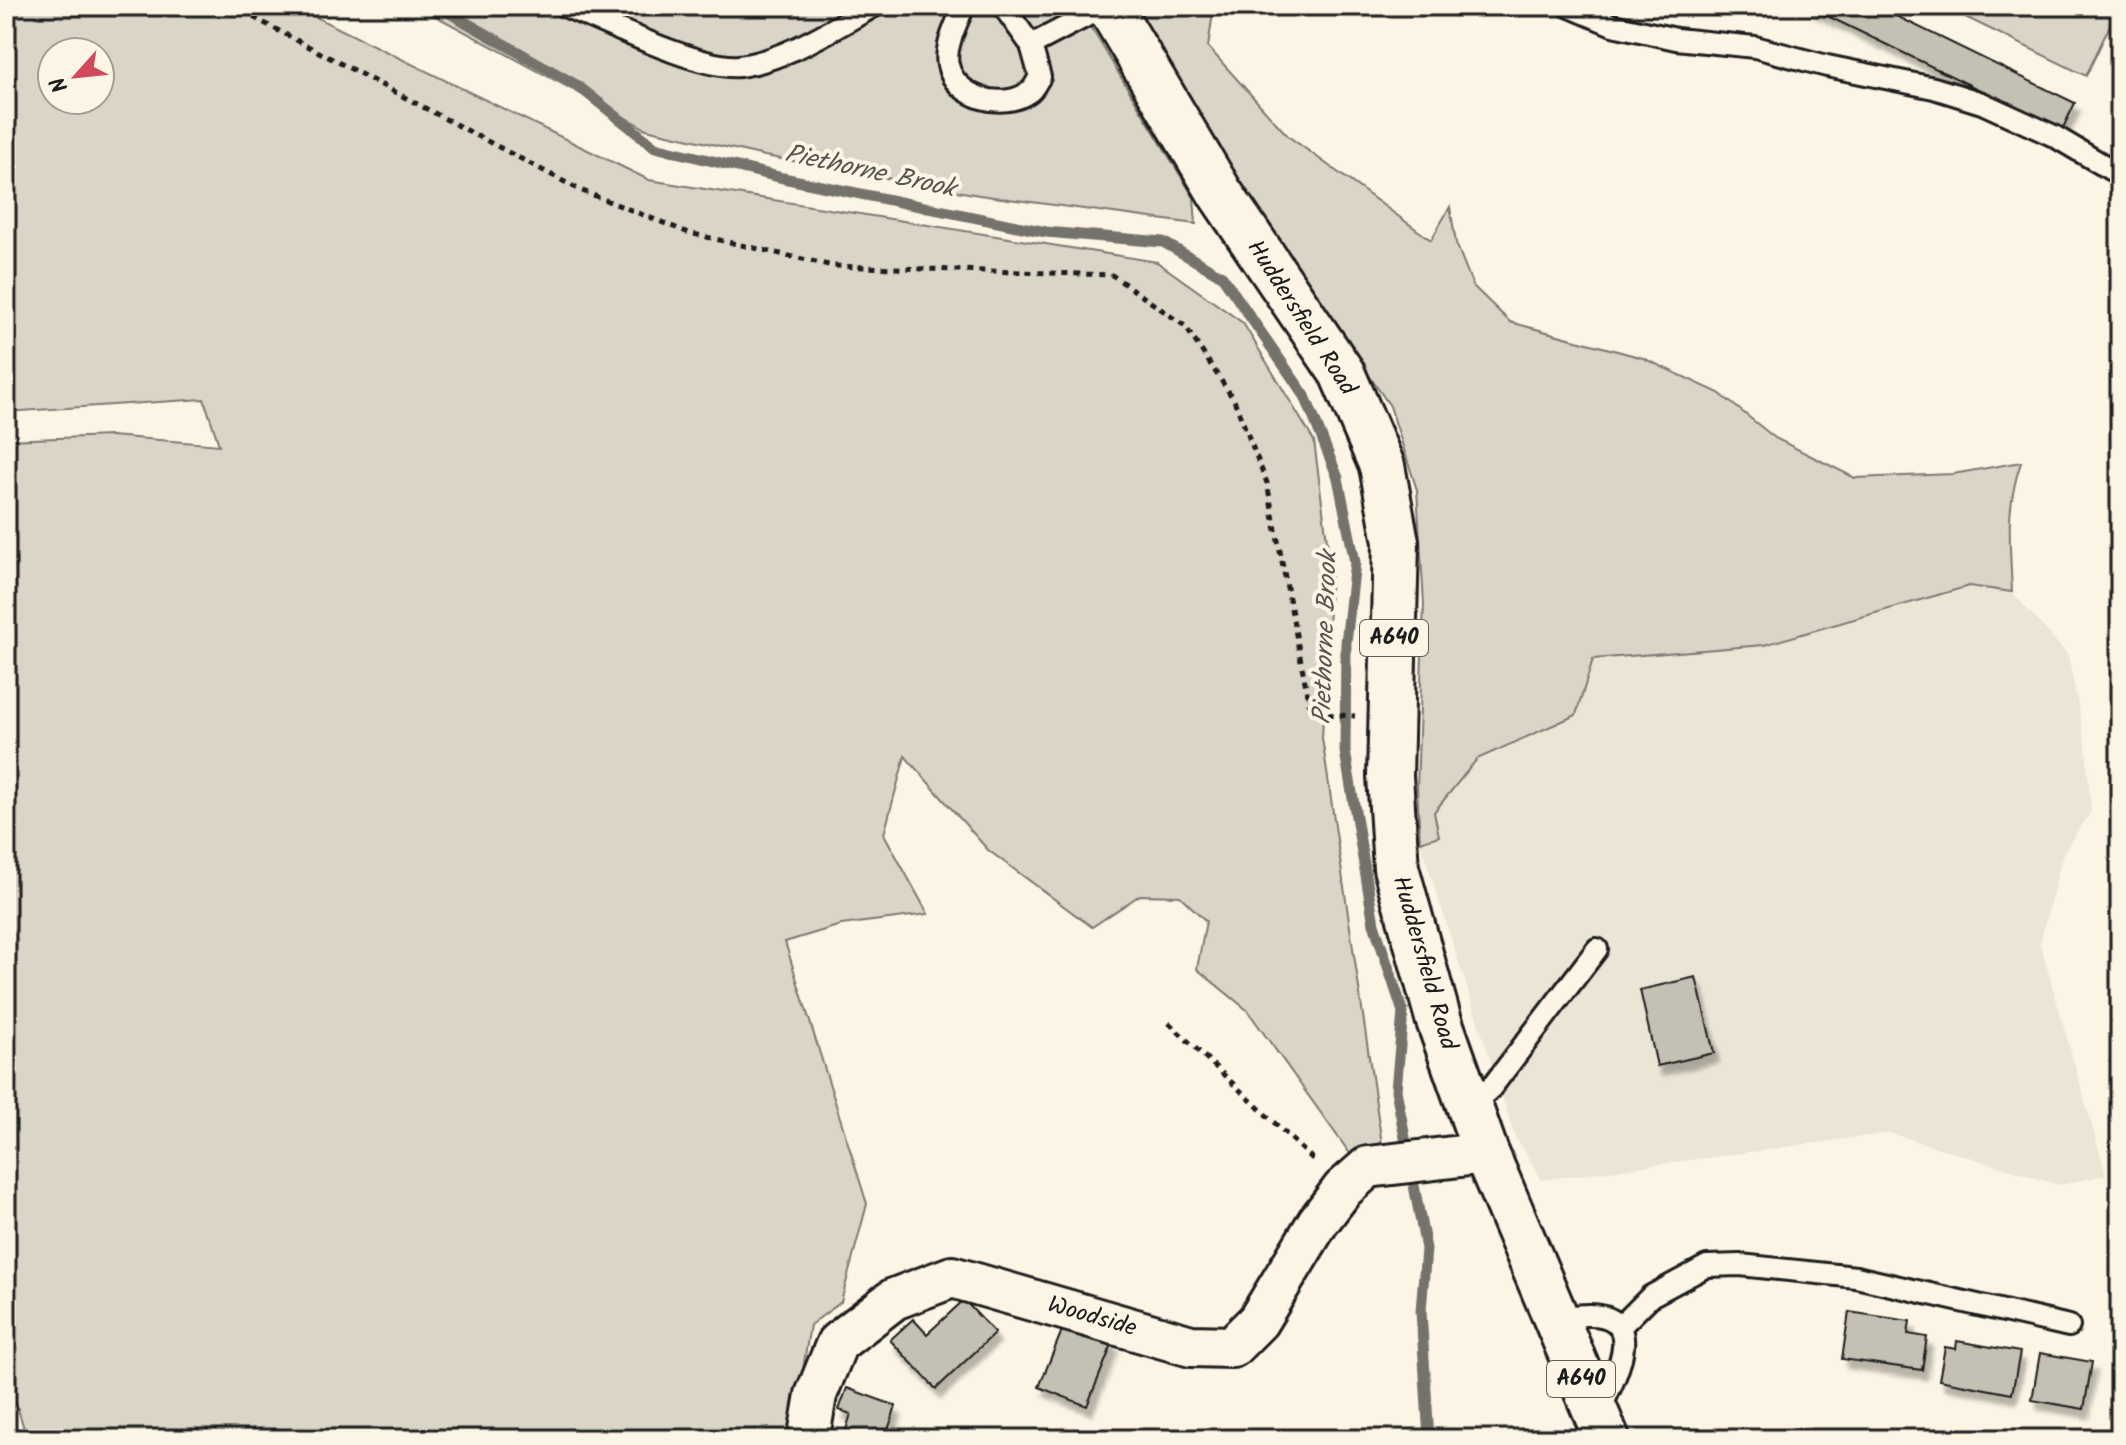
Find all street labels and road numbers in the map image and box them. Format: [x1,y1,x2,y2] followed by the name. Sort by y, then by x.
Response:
[1236,232,1367,405] street label: Huddersfield Road
[1360,620,1428,656] road number: A640
[1380,871,1468,1056] street label: Huddersfield Road
[1043,1286,1141,1348] street label: Woodside
[1547,1361,1615,1397] road number: A640

